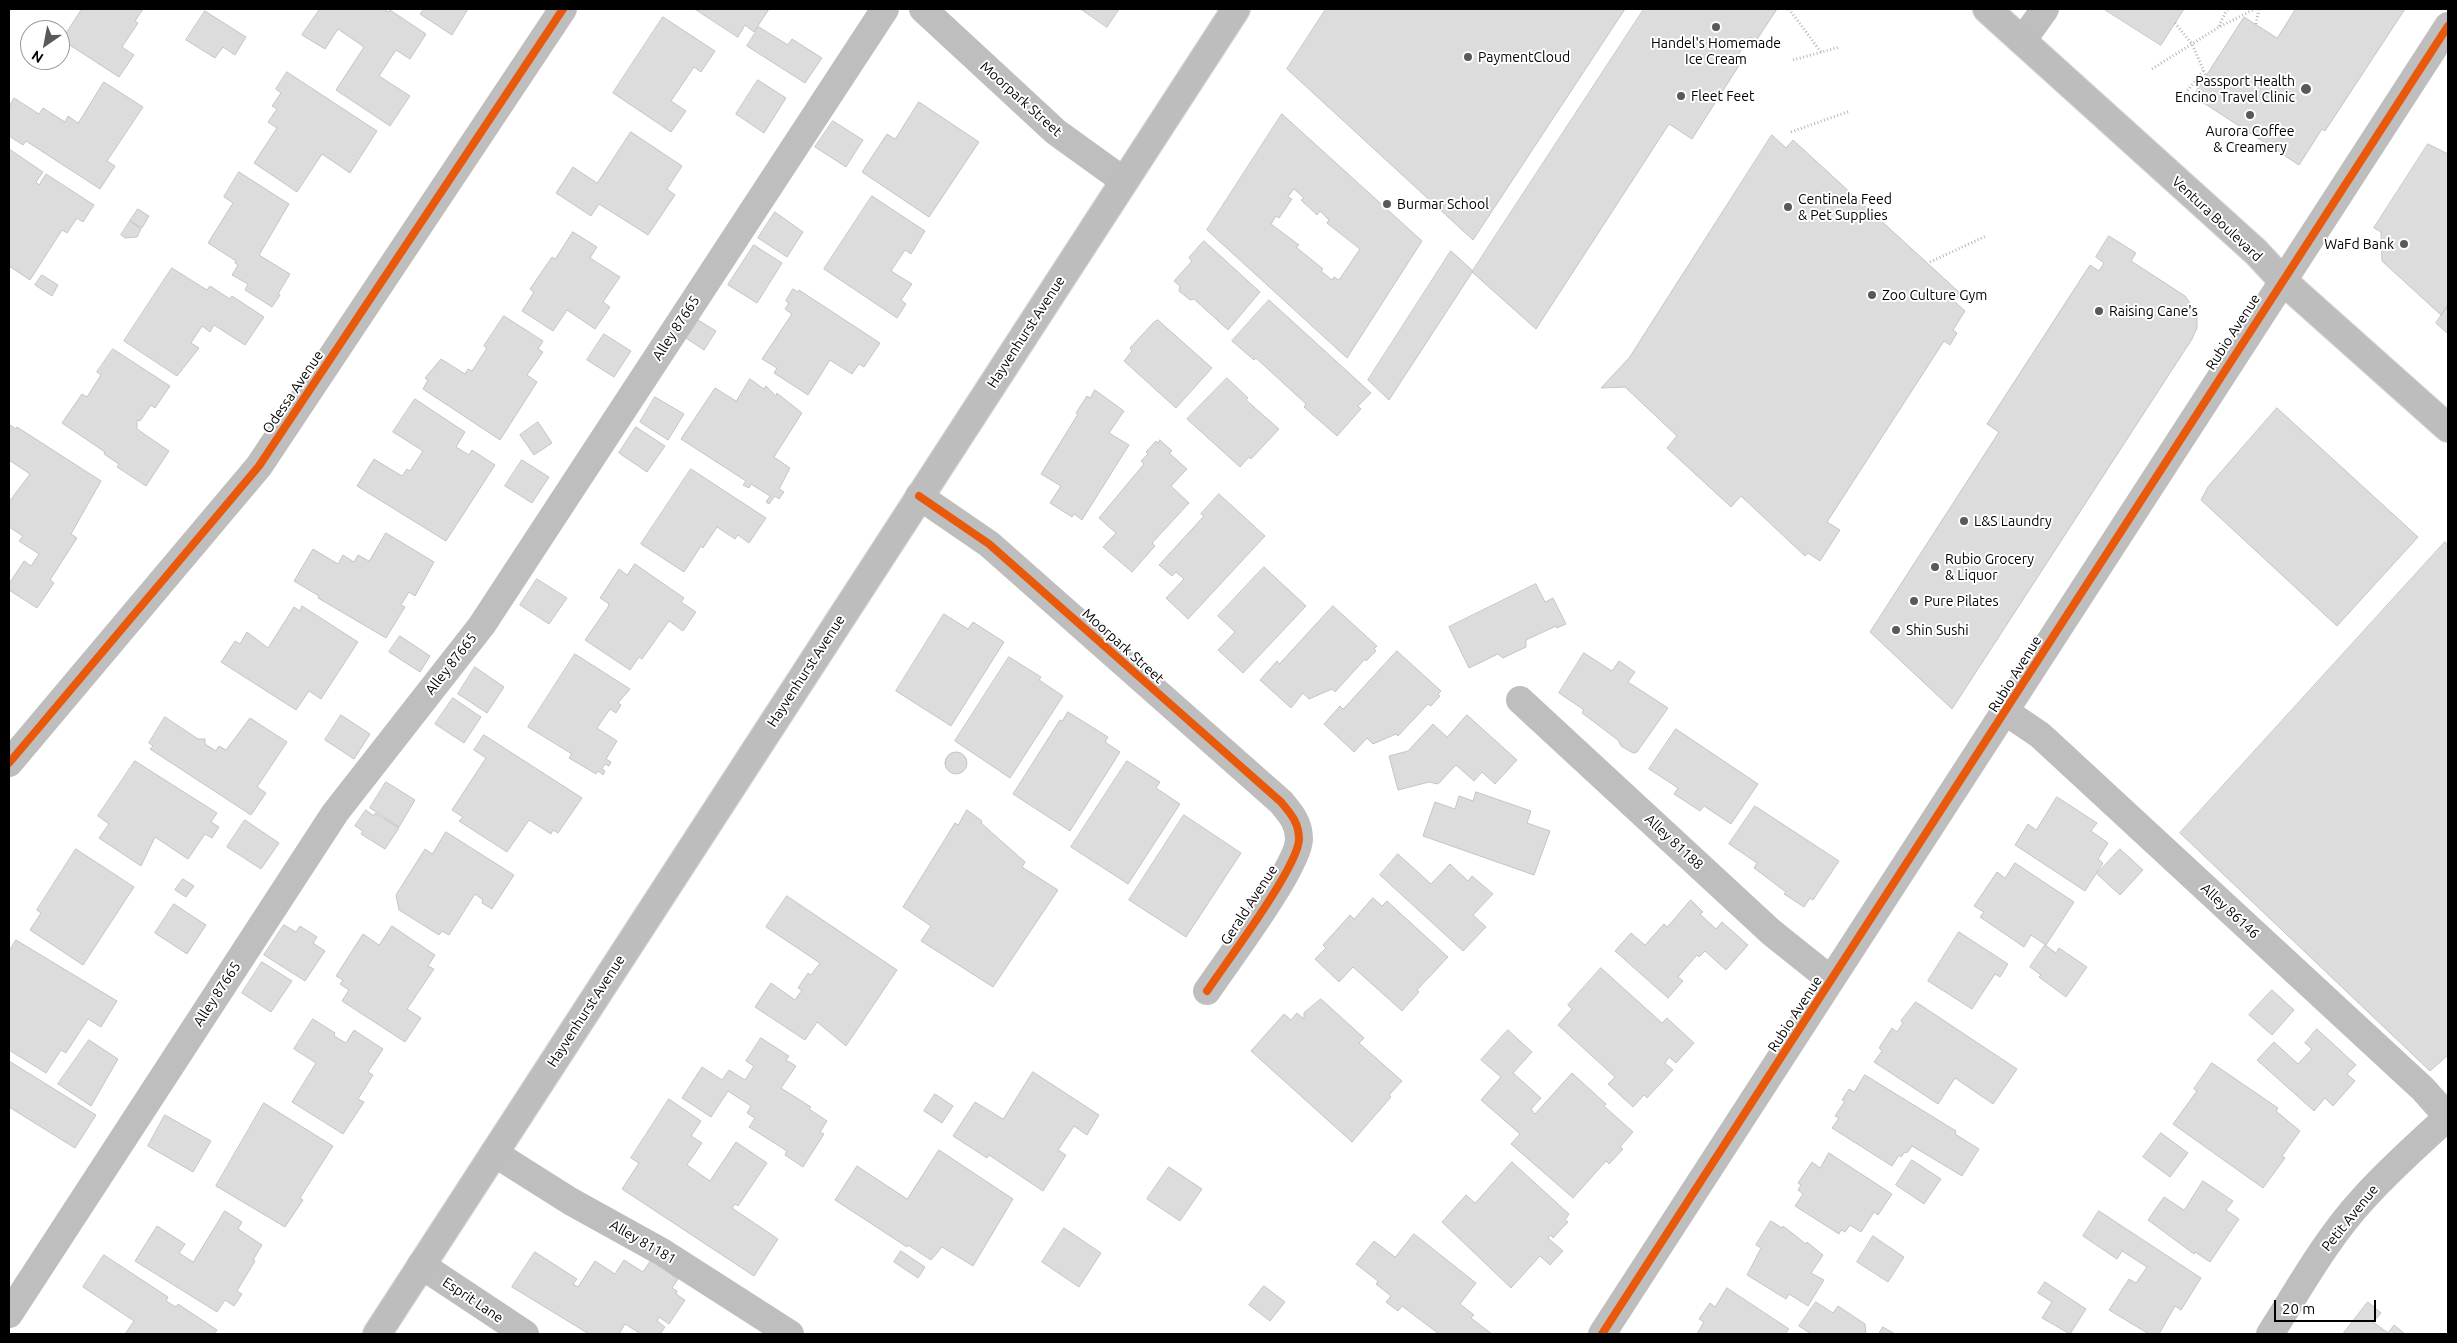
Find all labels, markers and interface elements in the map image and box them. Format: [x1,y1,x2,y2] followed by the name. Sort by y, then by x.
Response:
[20,20,70,70] north arrow
[1710,21,1722,33] marker: Handel's Homemade Ice Cream
[1651,35,1781,68] place label: Handel's Homemade Ice Cream
[29,47,46,66] text: N
[1478,49,1570,65] place label: PaymentCloud
[1462,51,1474,63] marker: PaymentCloud
[977,58,1065,140] street label: Moorpark Street
[2175,73,2295,105] place label: Passport Health Encino Travel Clinic
[2299,82,2313,96] marker: Passport Health Encino Travel Clinic
[1691,88,1755,104] place label: Fleet Feet
[1675,90,1687,102] marker: Fleet Feet
[2244,109,2256,121] marker: Aurora Coffee & Creamery
[2205,123,2295,156] place label: Aurora Coffee & Creamery
[2168,173,2266,265] street label: Ventura Boulevard
[1798,191,1892,223] place label: Centinela Feed & Pet Supplies
[1397,196,1489,212] place label: Burmar School
[1381,198,1393,210] marker: Burmar School
[1782,201,1794,213] marker: Centinela Feed & Pet Supplies
[2324,236,2394,252] place label: WaFd Bank
[2398,238,2410,250] marker: WaFd Bank
[984,273,1068,391] street label: Hayvenhurst Avenue
[1882,287,1987,303] place label: Zoo Culture Gym
[1866,289,1878,301] marker: Zoo Culture Gym
[2202,291,2264,373] street label: Rubio Avenue
[649,293,703,363] street label: Alley 87665
[2109,303,2198,319] place label: Raising Cane's
[2093,305,2105,317] marker: Raising Cane's
[259,347,327,437] street label: Odessa Avenue
[1974,513,2052,529] place label: L&S Laundry
[1958,515,1970,527] marker: L&S Laundry
[1945,551,2034,584] place label: Rubio Grocery & Liquor
[1929,561,1941,573] marker: Rubio Grocery & Liquor
[1924,593,1999,609] place label: Pure Pilates
[1908,595,1920,607] marker: Pure Pilates
[1079,605,1167,687] street label: Moorpark Street
[764,612,848,730] street label: Hayvenhurst Avenue
[1906,622,1969,638] place label: Shin Sushi
[1890,624,1902,636] marker: Shin Sushi
[422,630,480,698] street label: Alley 87665
[1985,633,2045,715] street label: Rubio Avenue
[1641,811,1707,873] street label: Alley 81188
[1217,862,1281,948] street label: Gerald Avenue
[2197,880,2263,942] street label: Alley 86146
[544,952,628,1070] street label: Hayvenhurst Avenue
[190,959,244,1029] street label: Alley 87665
[1764,973,1826,1055] street label: Rubio Avenue
[2318,1181,2382,1255] street label: Petit Avenue
[607,1216,679,1268] street label: Alley 81181
[439,1274,507,1326] street label: Esprit Lane
[2277,1290,2380,1322] scale bar
[2282,1300,2315,1317] text: 20 m

